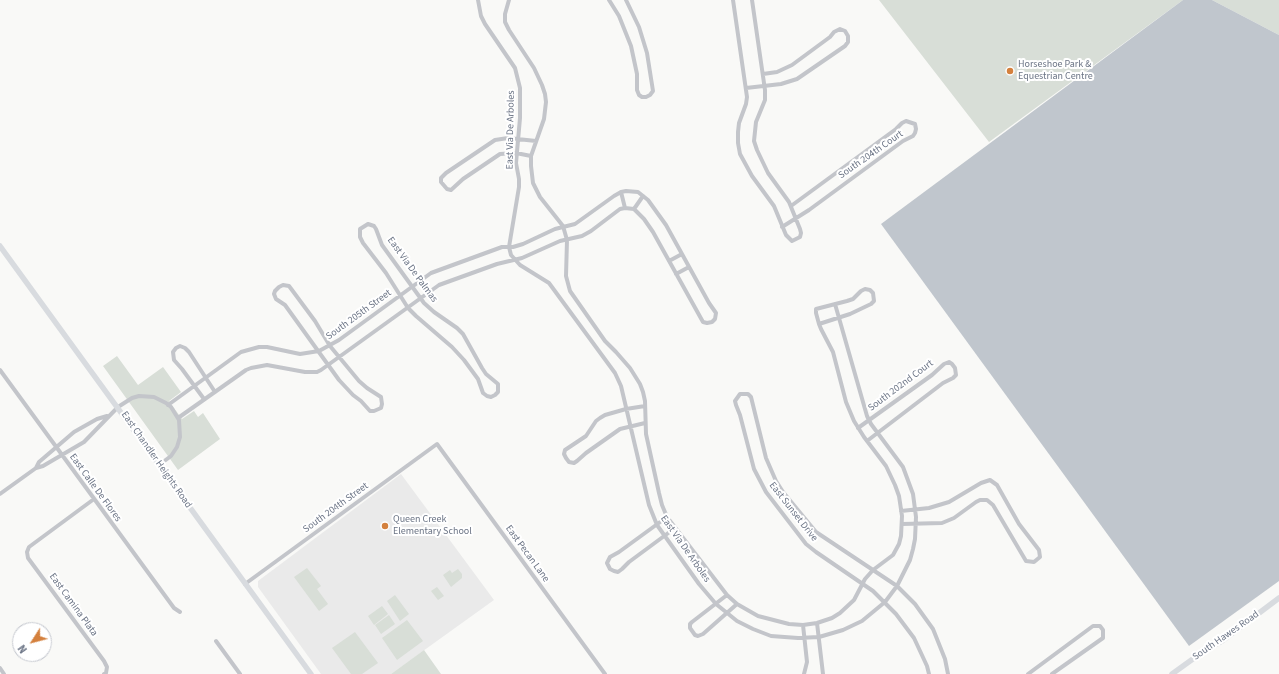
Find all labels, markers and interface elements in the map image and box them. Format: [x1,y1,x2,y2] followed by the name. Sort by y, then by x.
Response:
[1018,59,1093,82] place label: Horseshoe Park & Equestrian Centre
[1005,66,1015,76] marker: Horseshoe Park & Equestrian Centre
[504,90,518,170] street label: East Via De Arboles
[836,128,906,182] street label: South 204th Court
[384,235,440,305] street label: East Via De Palmas
[324,287,394,343] street label: South 205th Street
[866,358,936,414] street label: South 202nd Court
[118,409,194,511] street label: East Chandler Heights Road
[66,452,124,524] street label: East Calle De Flores
[301,480,371,536] street label: South 204th Street
[766,480,820,544] street label: East Sunset Drive
[657,513,713,585] street label: East Via De Arboles
[393,514,472,538] place label: Queen Creek Elementary School
[380,521,390,531] marker: Queen Creek Elementary School
[502,523,552,585] street label: East Pecan Lane
[46,571,100,639] street label: East Camina Plata
[1190,609,1262,663] street label: South Hawes Road
[12,622,52,662] north arrow
[14,641,31,656] text: N

